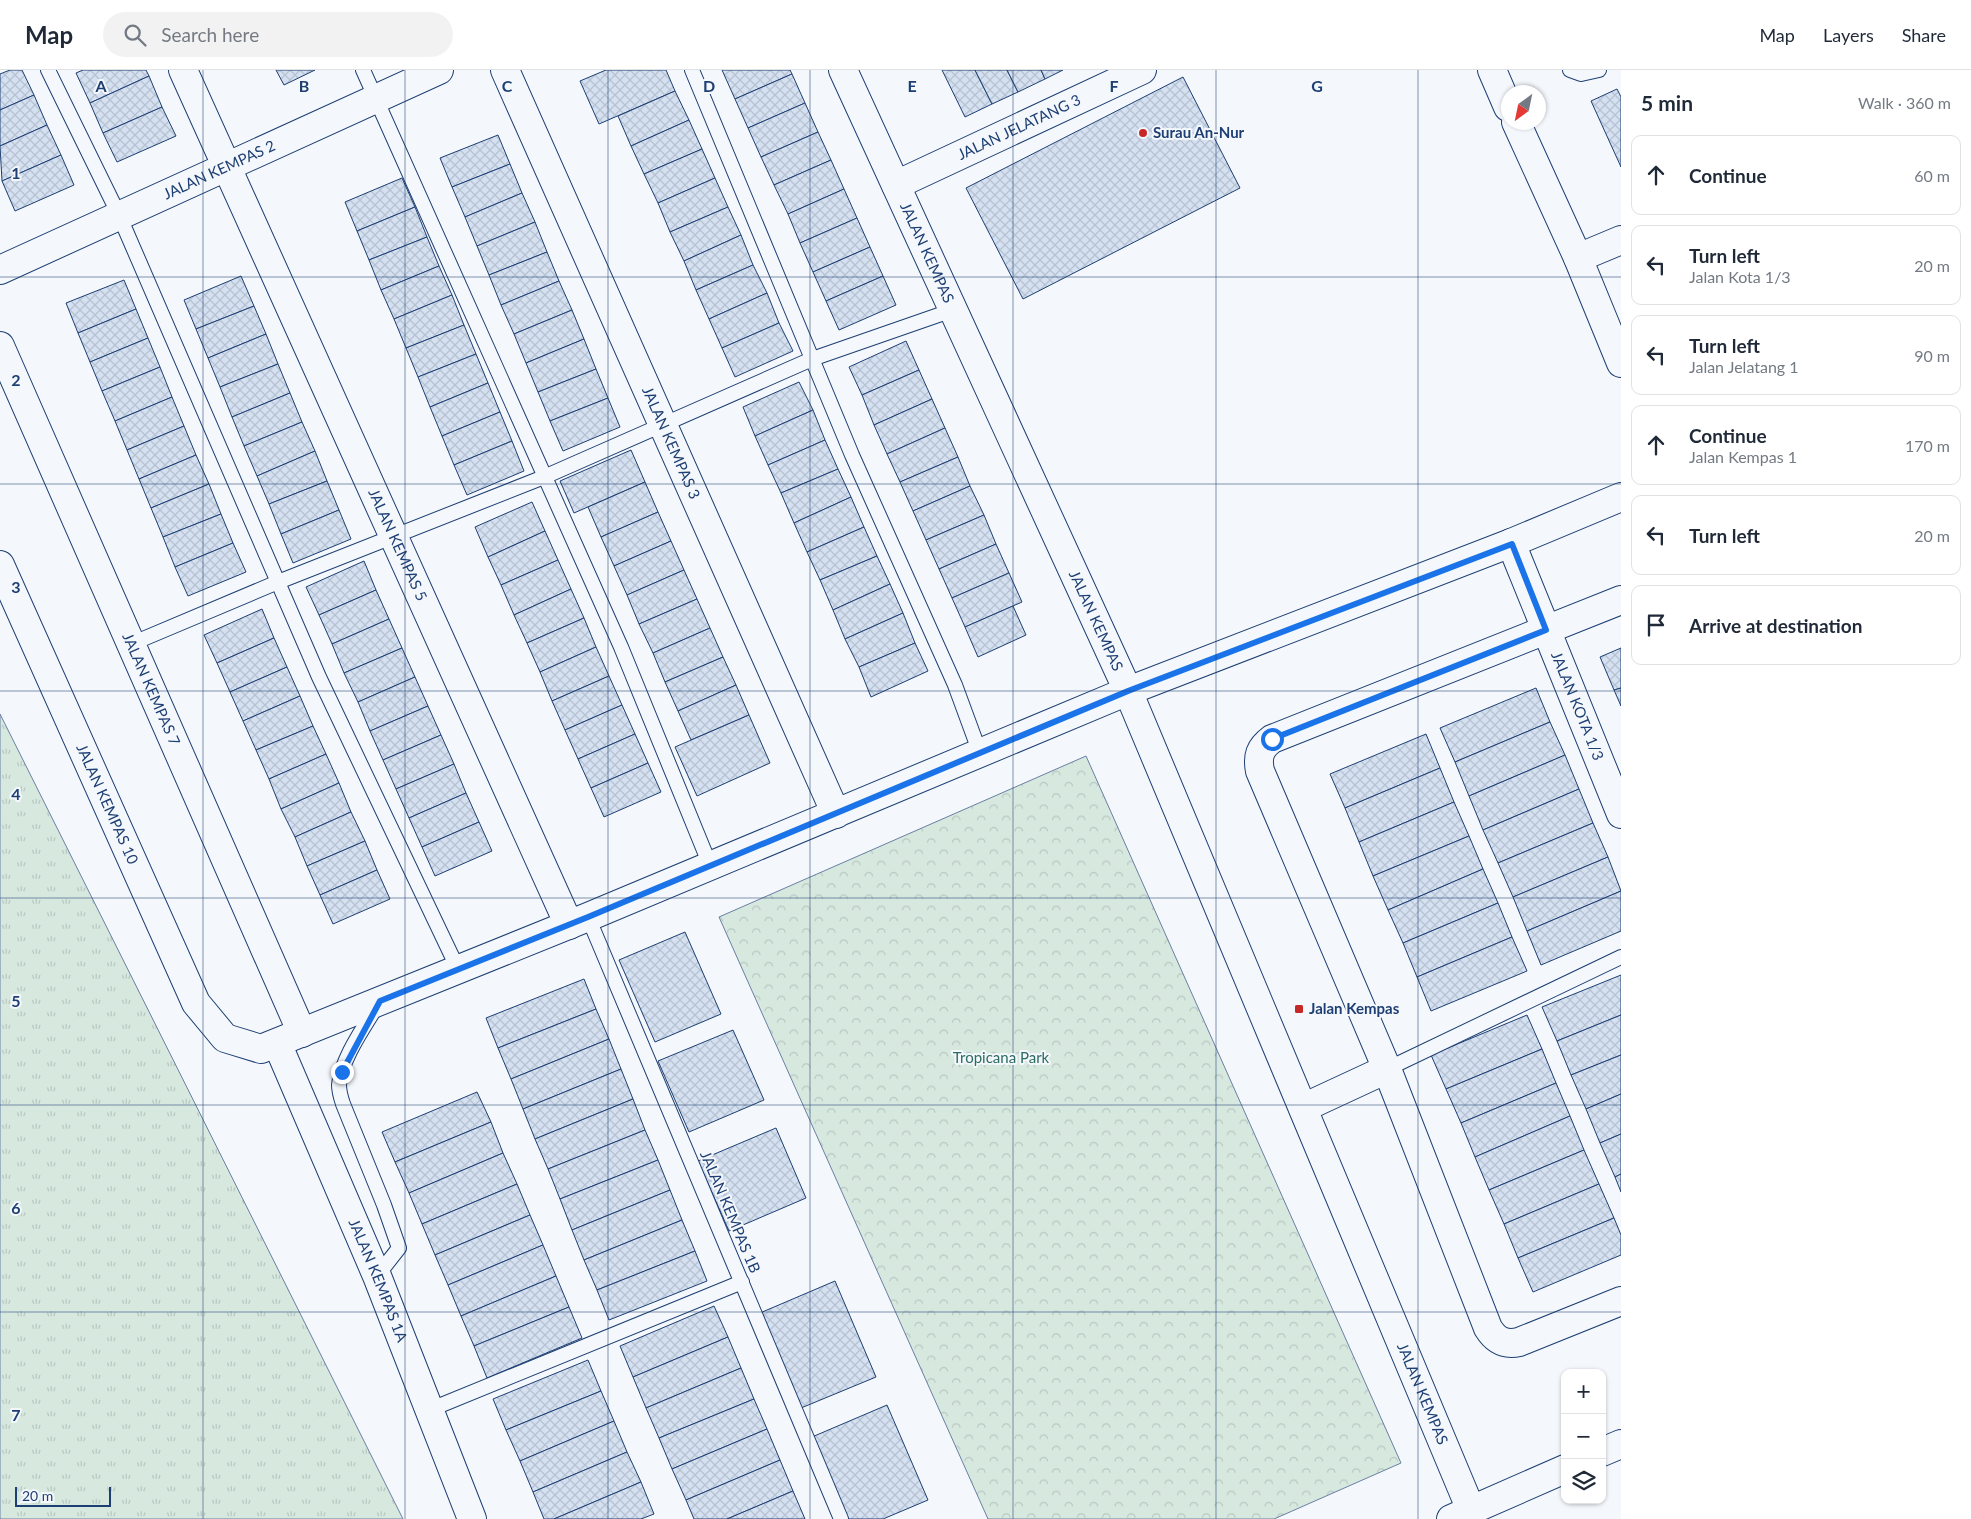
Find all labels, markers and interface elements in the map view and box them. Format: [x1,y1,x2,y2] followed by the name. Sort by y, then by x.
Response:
[103,12,453,57] search box
[25,20,73,49] text: Map
[121,21,149,49] icon: search
[161,23,259,46] text: Search here
[1759,24,1795,46] text: Map
[1823,24,1874,46] text: Layers
[1902,24,1946,46] text: Share
[94,76,107,95] text: A
[299,76,309,95] text: B
[502,76,513,95] text: C
[703,76,715,95] text: D
[907,76,917,95] text: E
[1109,76,1119,95] text: F
[1311,76,1323,95] text: G
[1501,85,1546,130] north arrow
[954,90,1083,163] street label: JALAN JELATANG 3
[1641,90,1693,115] text: 5 min
[1858,93,1951,112] text: Walk · 360 m
[1153,123,1245,141] place label: Surau An-Nur
[1137,127,1149,139] marker: Surau An-Nur
[160,136,278,202] street label: JALAN KEMPAS 2
[1642,161,1670,189] icon: ahead
[11,163,21,182] text: 1
[1689,164,1767,187] text: Continue
[1914,166,1950,185] text: 60 m
[897,199,959,305] street label: JALAN KEMPAS
[1689,244,1760,267] text: Turn left
[1642,251,1670,279] icon: left
[1914,256,1950,275] text: 20 m
[1689,267,1791,286] text: Jalan Kota 1/3
[1689,334,1760,357] text: Turn left
[1642,341,1670,369] icon: left
[1914,346,1950,365] text: 90 m
[1689,357,1799,376] text: Jalan Jelatang 1
[11,370,21,389] text: 2
[639,383,705,501] street label: JALAN KEMPAS 3
[1689,424,1767,447] text: Continue
[1642,431,1670,459] icon: ahead
[1905,436,1950,455] text: 170 m
[1689,447,1797,466] text: Jalan Kempas 1
[365,486,431,603] street label: JALAN KEMPAS 5
[1642,521,1670,549] icon: left
[1689,524,1760,547] text: Turn left
[1914,526,1950,545] text: 20 m
[1066,567,1128,673] street label: JALAN KEMPAS
[11,577,21,596] text: 3
[1642,611,1670,639] icon: arrive
[1689,614,1862,637] text: Arrive at destination
[119,630,185,748] street label: JALAN KEMPAS 7
[1548,649,1608,763] street label: JALAN KOTA 1/3
[1261,728,1284,751] route start
[73,741,143,867] street label: JALAN KEMPAS 10
[11,784,21,803] text: 4
[11,991,21,1010] text: 5
[1309,999,1400,1017] place label: Jalan Kempas
[1293,1003,1305,1015] marker: Jalan Kempas
[953,1048,1050,1066] park label: Tropicana Park
[331,1061,354,1084] route end
[697,1148,765,1275] street label: JALAN KEMPAS 1B
[11,1198,21,1217] text: 6
[346,1216,412,1345] street label: JALAN KEMPAS 1A
[1394,1340,1453,1447] street label: JALAN KEMPAS
[1561,1369,1606,1504] map controls
[1561,1369,1606,1414] button: +
[11,1405,21,1424] text: 7
[1561,1414,1606,1459] button: −
[1561,1459,1606,1504] button: layers
[15,1484,111,1507] scale bar
[22,1487,53,1504] text: 20 m

